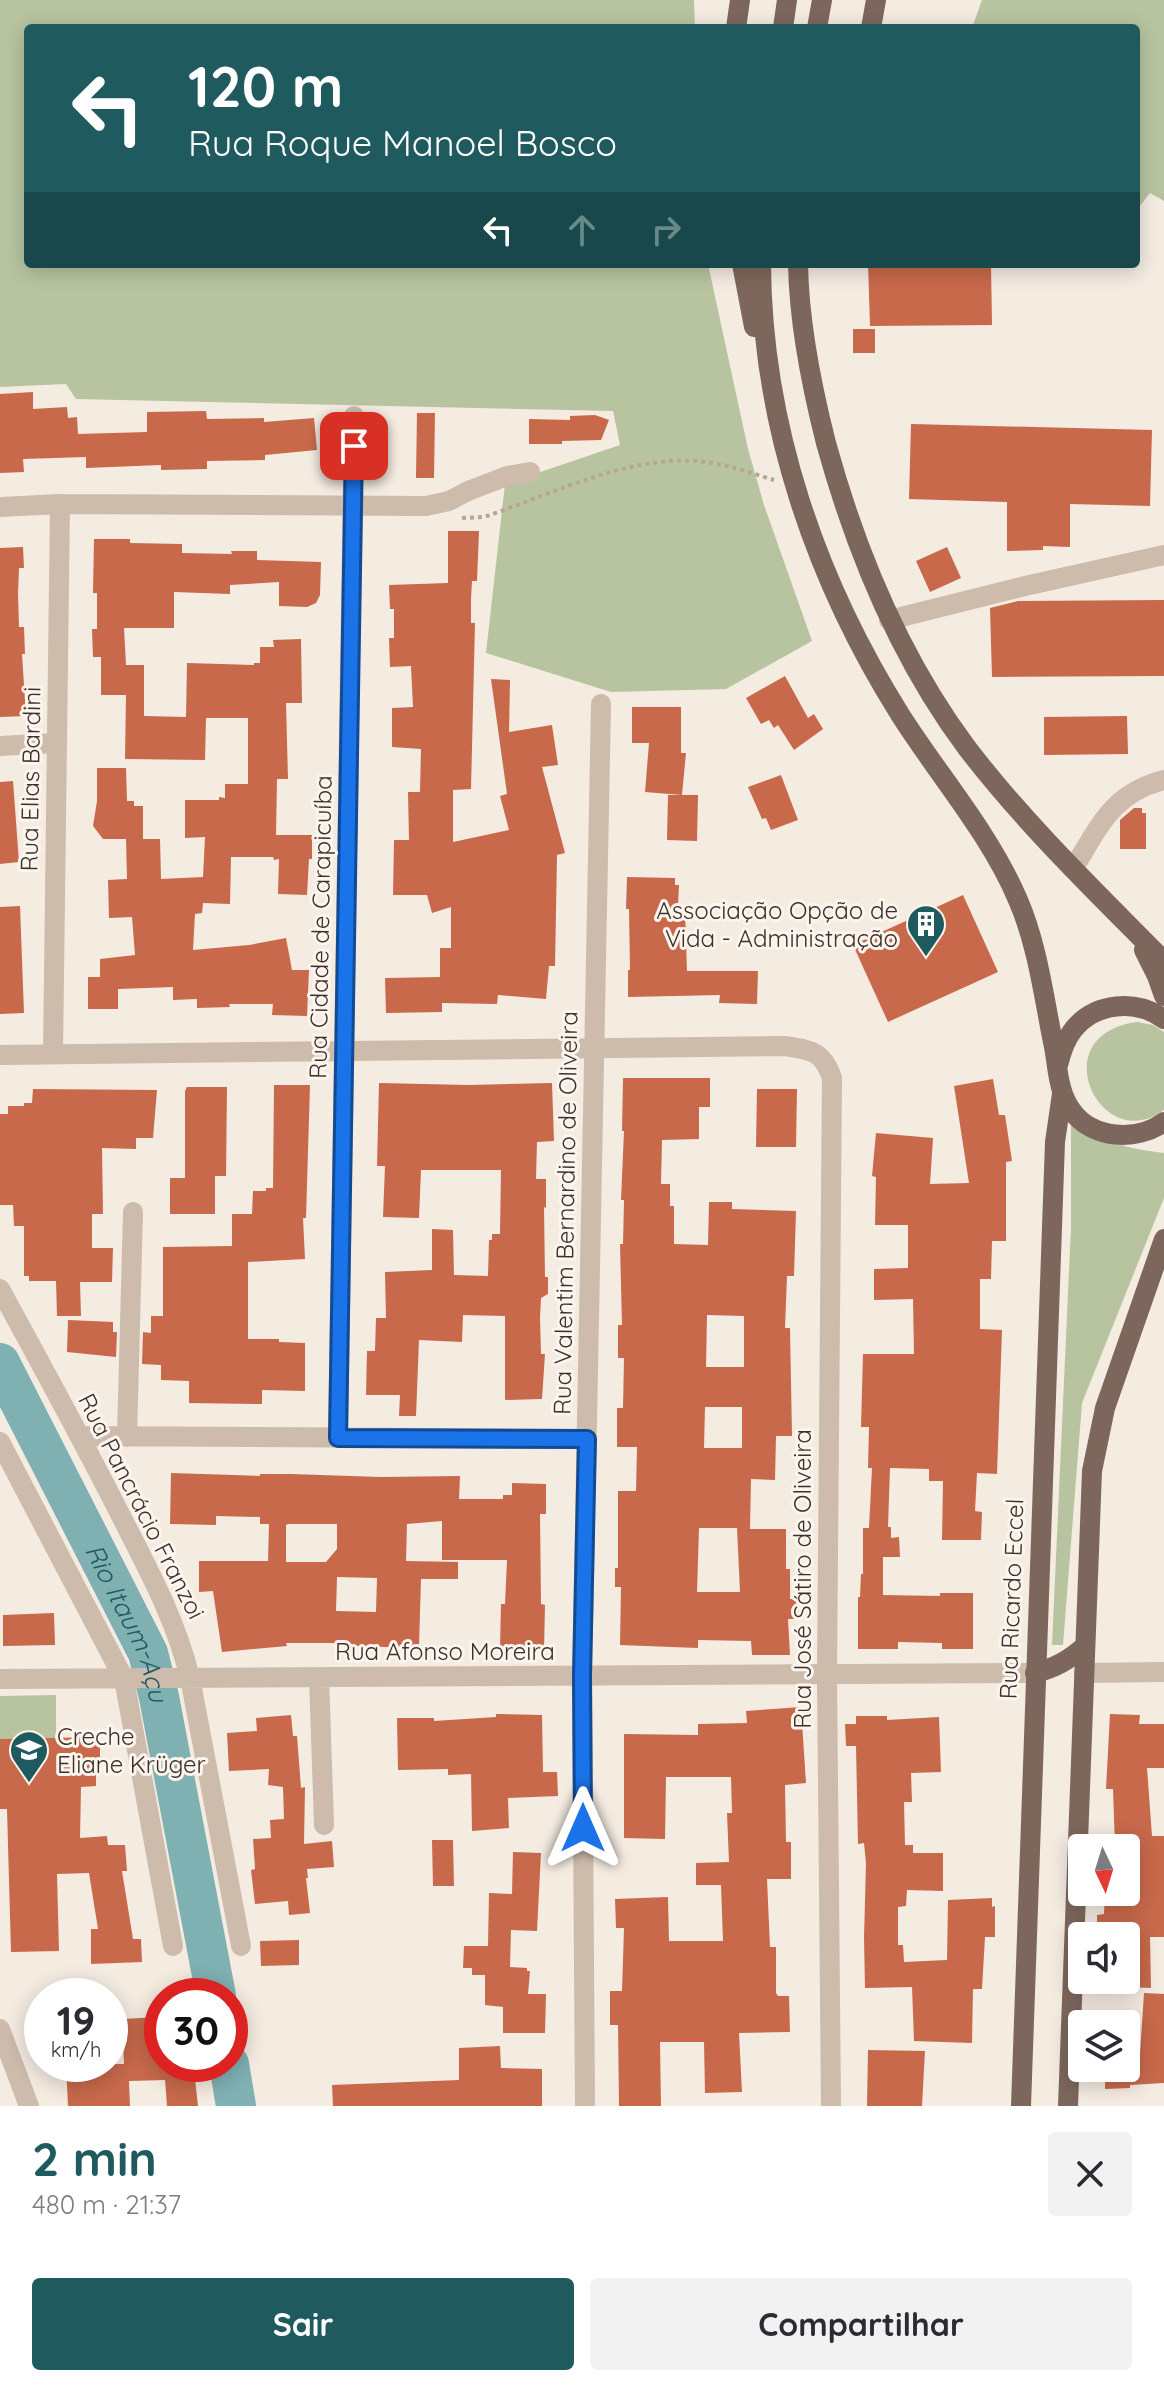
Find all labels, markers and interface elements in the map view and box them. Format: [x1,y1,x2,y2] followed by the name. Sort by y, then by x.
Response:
[188,51,343,121] text: 120 m
[56,56,160,160] icon: left
[188,120,617,165] text: Rua Roque Manoel Bosco
[476,208,520,252] icon: left
[560,208,604,252] icon: ahead
[644,208,688,252] icon: right
[320,412,388,480] pin
[332,424,376,468] icon: arrive
[13,686,47,872] street label: Rua Elias Bardini
[302,775,338,1079] street label: Rua Cidade de Carapicuíba
[656,895,898,953] place label: Associação Opção de Vida - Administração
[905,903,947,958] building icon: Associação Opção de Vida - Administração
[546,1011,584,1415] street label: Rua Valentim Bernardino de Oliveira
[72,1388,212,1624] street label: Rua Pancrácio Franzoi
[787,1429,817,1729] street label: Rua José Sátiro de Oliveira
[993,1498,1029,1700] street label: Rua Ricardo Eccel
[78,1538,176,1706] water label: Rio Itaum-Açu
[335,1636,555,1666] street label: Rua Afonso Moreira
[57,1721,206,1779] place label: Creche Eliane Krüger
[8,1729,50,1784] school or university icon: Creche Eliane Krüger
[541,1786,625,1870] position arrow
[1068,1834,1140,1906] north arrow
[1068,1834,1140,2082] map controls
[1068,1922,1140,1994] button: sound
[144,1978,248,2082] speed limit sign: 30
[57,1995,95,2045] text: 19
[1068,2010,1140,2082] button: layers
[51,2037,101,2062] text: km/h
[32,2128,157,2188] text: 2 min
[1048,2132,1132,2216] button: close
[32,2188,181,2221] text: 480 m · 21:37
[32,2278,574,2370] button: Sair
[590,2278,1132,2370] button: Compartilhar

